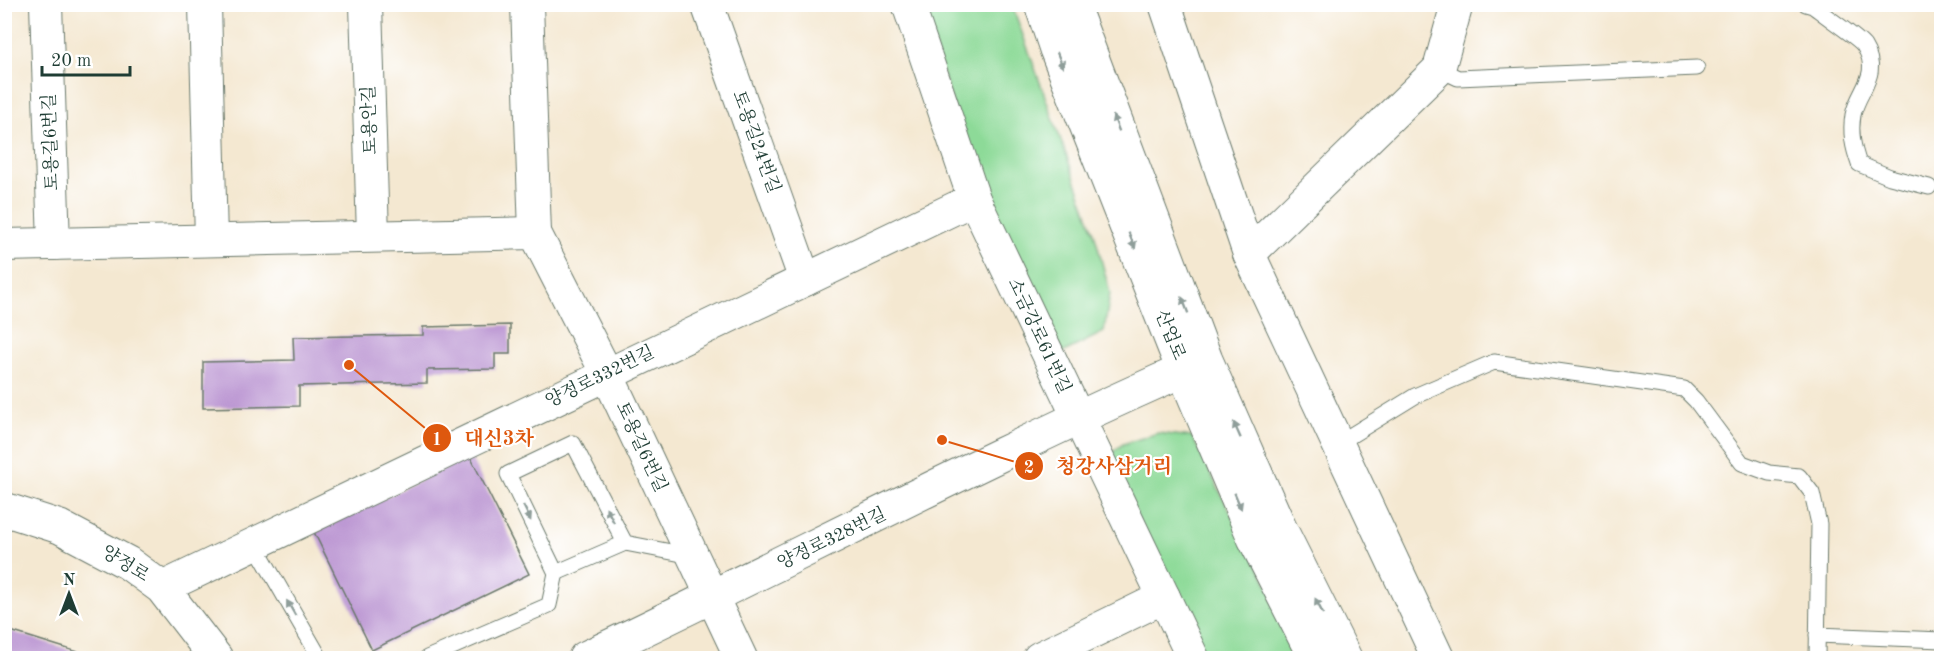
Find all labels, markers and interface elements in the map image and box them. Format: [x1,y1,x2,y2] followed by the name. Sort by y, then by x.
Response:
[42,39,130,77] scale bar
[1055,51,1065,69] one-way arrow
[51,52,91,70] text: 20 m
[359,85,380,155] street label: 토용안길
[729,88,784,196] street label: 토용길24번길
[39,93,62,191] street label: 토용길6번길
[1111,114,1120,132] one-way arrow
[1128,232,1137,250] one-way arrow
[1004,275,1075,397] street label: 소금강로61번길
[1180,296,1189,314] one-way arrow
[1152,307,1189,363] street label: 산업로
[542,342,657,411] street label: 양정로332번길
[612,399,671,495] street label: 토용길6번길
[422,419,546,457] callout: 대신3차
[1232,421,1241,438] one-way arrow
[464,427,534,450] text: 대신3차
[432,431,442,449] text: 1
[1014,447,1184,485] callout: 청강사삼거리
[1056,455,1172,478] text: 청강사삼거리
[1024,459,1034,477] text: 2
[1233,493,1243,511] one-way arrow
[522,504,531,521] one-way arrow
[774,504,889,573] street label: 양정로328번길
[605,506,615,523] one-way arrow
[98,542,152,585] street label: 양정로
[39,564,99,624] north arrow
[63,573,76,589] text: N
[1314,598,1324,615] one-way arrow
[285,600,296,616] one-way arrow

